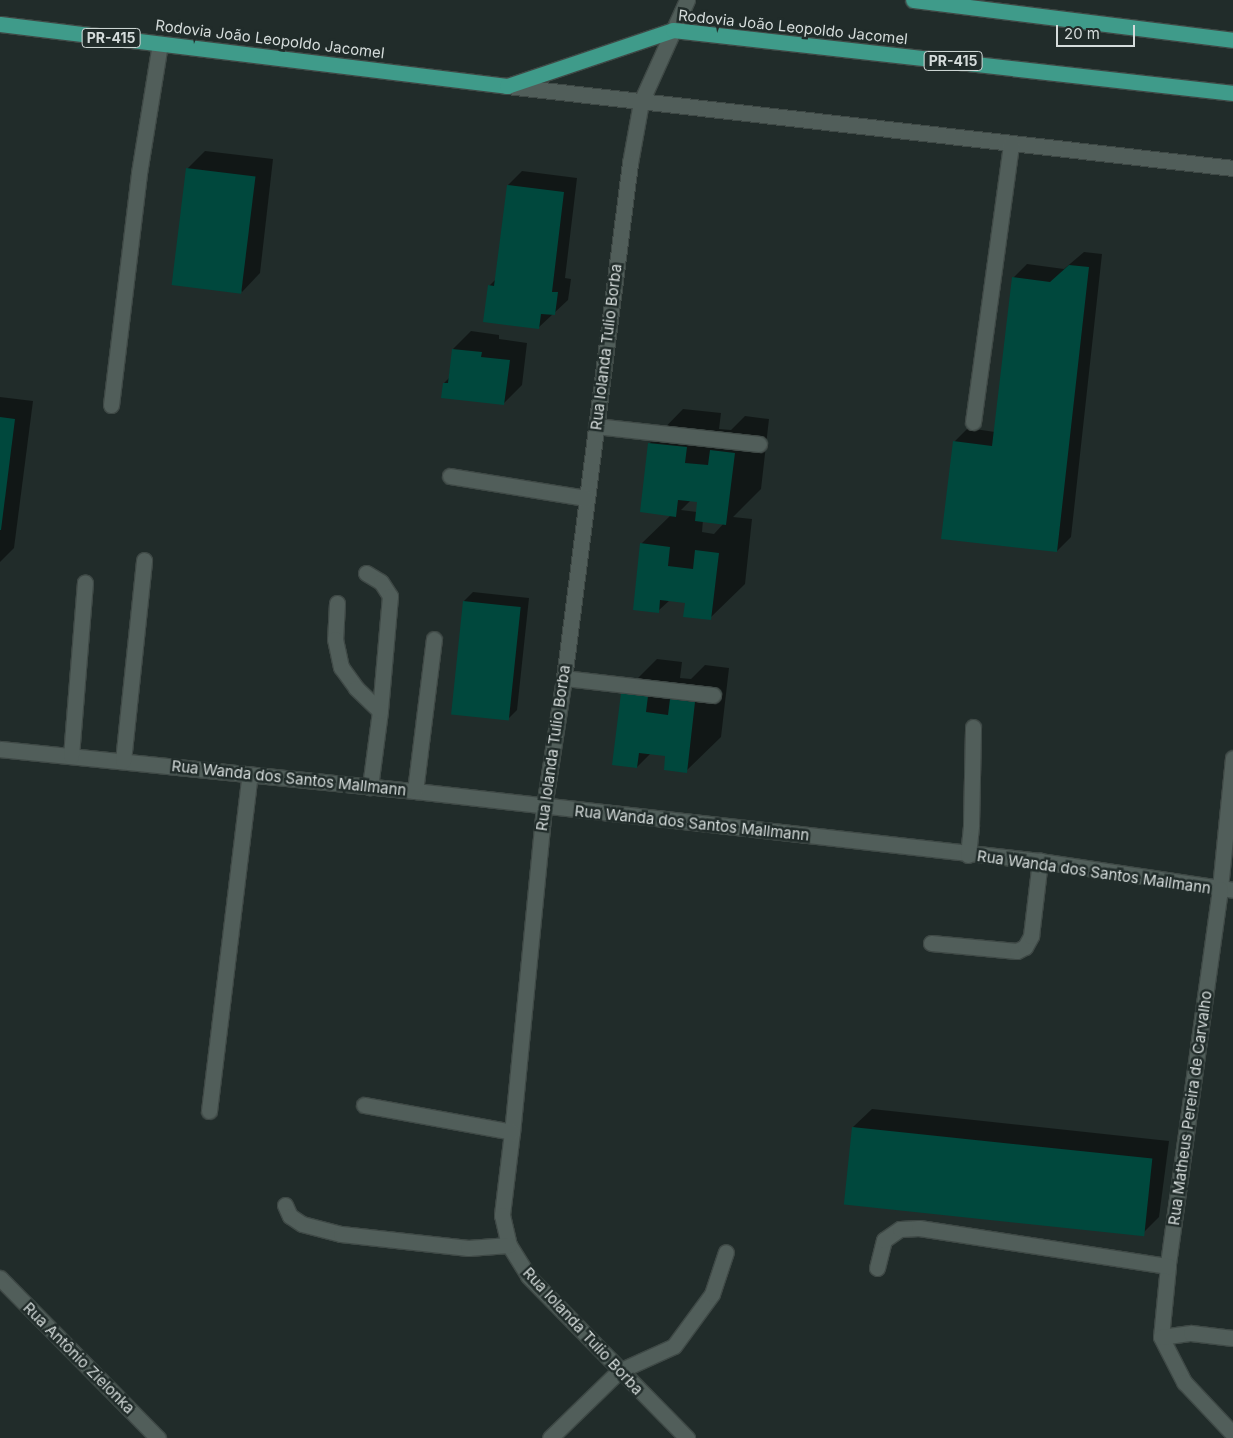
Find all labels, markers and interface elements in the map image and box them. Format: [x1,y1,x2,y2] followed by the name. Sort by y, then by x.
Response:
[677,6,909,48] street label: Rodovia João Leopoldo Jacomel
[1058,15,1137,47] scale bar
[154,16,386,62] street label: Rodovia João Leopoldo Jacomel
[1064,24,1100,43] text: 20 m
[81,26,141,49] road number: PR-415
[923,49,983,72] road number: PR-415
[587,263,625,431] street label: Rua Iolanda Tulio Borba
[532,664,574,832] street label: Rua Iolanda Tulio Borba
[171,757,407,799] street label: Rua Wanda dos Santos Mallmann
[574,802,810,844] street label: Rua Wanda dos Santos Mallmann
[976,847,1212,897] street label: Rua Wanda dos Santos Mallmann
[1165,990,1215,1226] street label: Rua Matheus Pereira de Carvalho
[519,1264,647,1398] street label: Rua Iolanda Tulio Borba
[20,1299,138,1417] street label: Rua Antônio Zielonka

